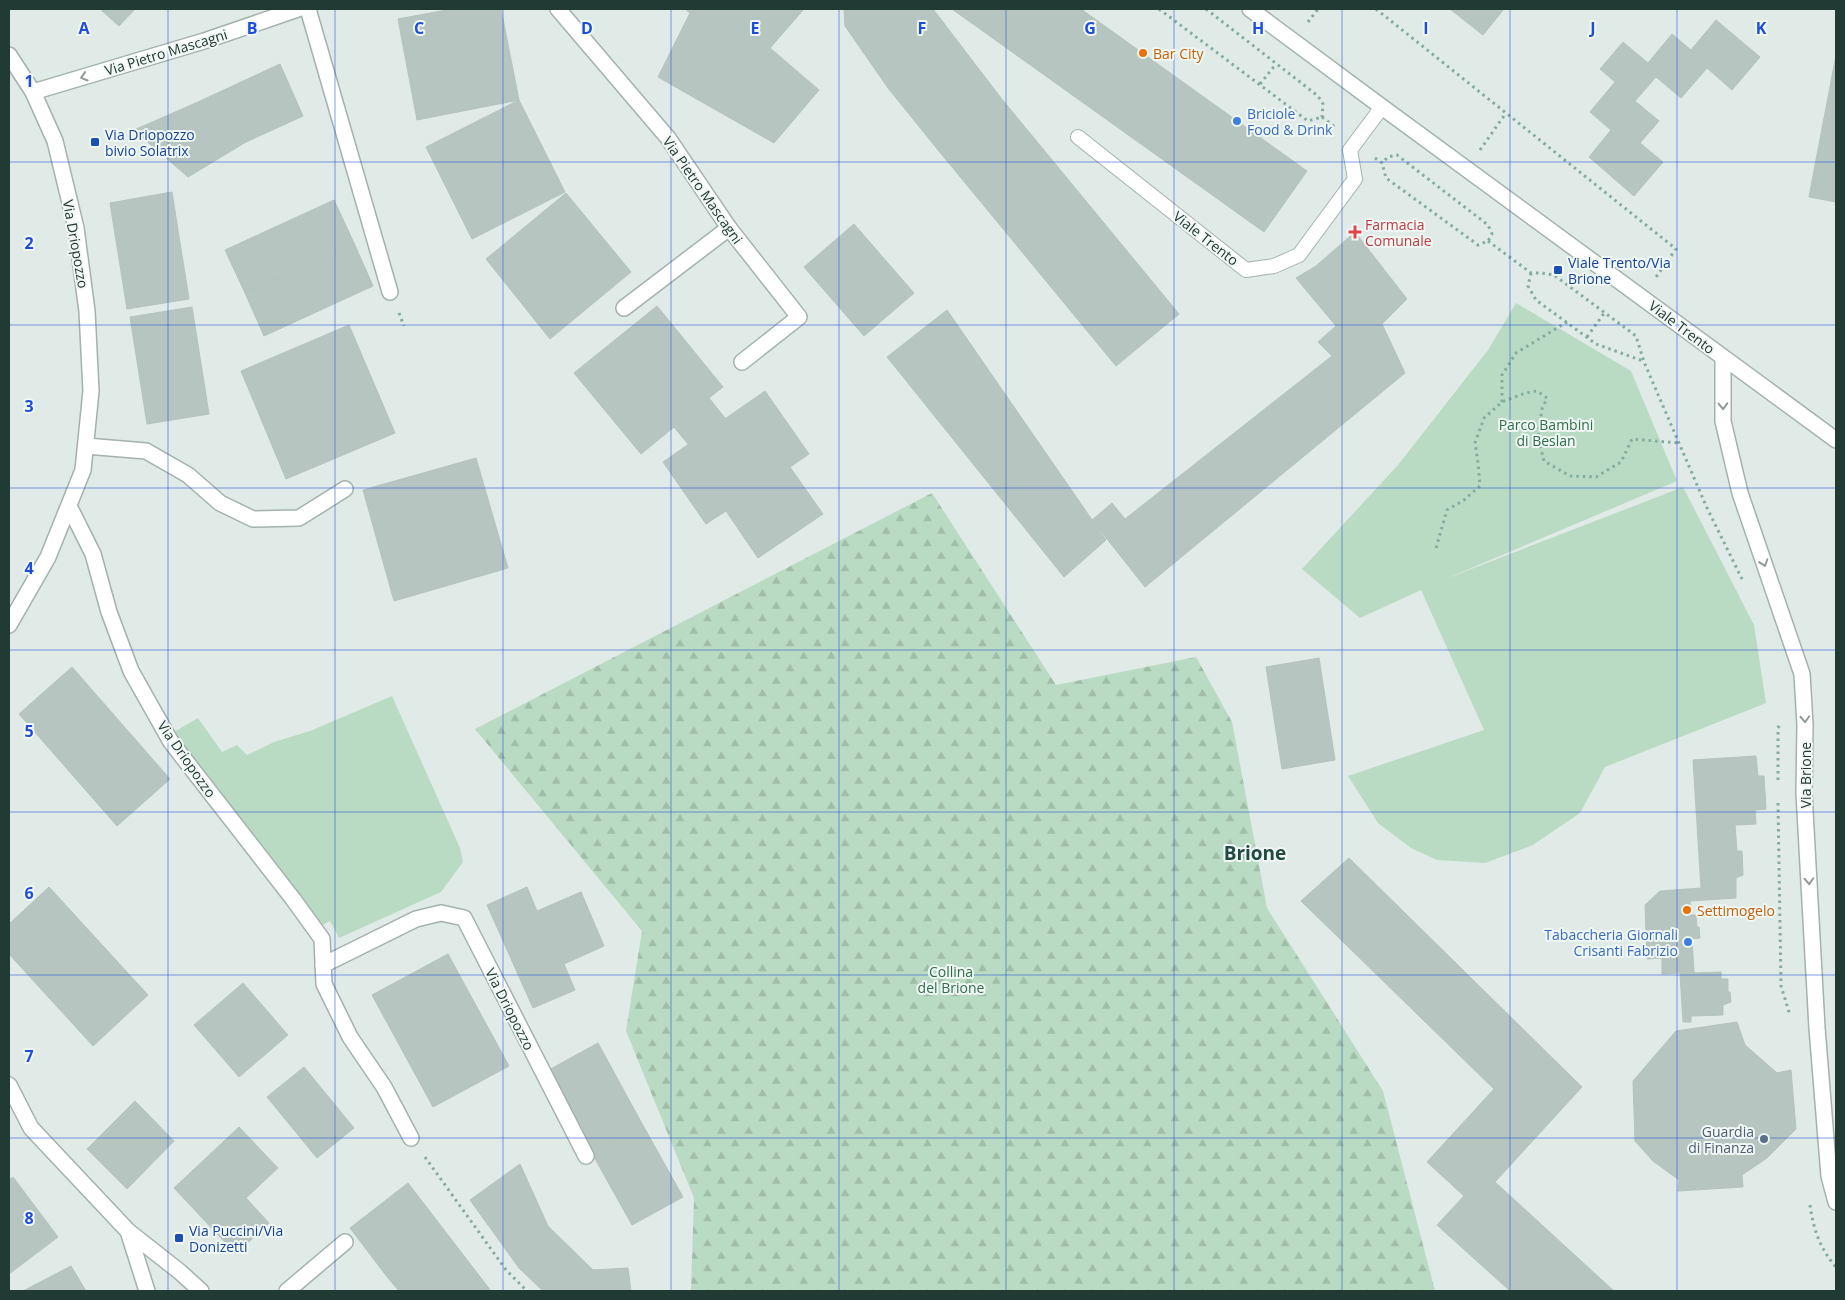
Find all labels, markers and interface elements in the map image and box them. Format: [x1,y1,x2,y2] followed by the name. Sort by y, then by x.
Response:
[78,17,90,39] text: A
[247,17,257,39] text: B
[414,17,424,39] text: C
[581,17,593,39] text: D
[751,17,760,39] text: E
[918,17,926,39] text: F
[1084,17,1096,39] text: G
[1252,17,1264,39] text: H
[1423,17,1429,39] text: I
[1588,17,1596,39] text: J
[1756,17,1767,39] text: K
[102,24,230,80] street label: Via Pietro Mascagni
[1153,44,1205,63] place label: Bar City
[1137,47,1149,59] marker: Bar City
[24,70,34,92] text: 1
[81,71,89,81] one-way arrow
[1247,104,1333,139] place label: Briciole Food & Drink
[1231,115,1243,127] marker: Briciole Food & Drink
[105,125,195,160] place label: Via Driopozzo bivio Solatrix
[659,132,747,248] street label: Via Pietro Mascagni
[89,136,101,148] marker: Via Driopozzo bivio Solatrix
[59,198,93,290] street label: Via Driopozzo
[1169,207,1243,269] street label: Viale Trento
[1365,215,1432,250] place label: Farmacia Comunale
[1349,226,1361,238] marker: Farmacia Comunale
[24,232,34,254] text: 2
[1568,253,1671,288] place label: Viale Trento/Via Brione
[1552,264,1564,276] marker: Viale Trento/Via Brione
[1645,296,1719,358] street label: Viale Trento
[24,395,34,417] text: 3
[1718,403,1728,411] one-way arrow
[1499,415,1593,450] park label: Parco Bambini di Beslan
[24,557,34,579] text: 4
[1758,558,1768,567] one-way arrow
[1799,715,1810,723] one-way arrow
[154,717,220,801] street label: Via Driopozzo
[24,720,34,742] text: 5
[1796,742,1815,808] street label: Via Brione
[1224,840,1286,866] district label: Brione
[1803,878,1814,886] one-way arrow
[24,882,34,904] text: 6
[1697,901,1775,920] place label: Settimogelo
[1681,904,1693,916] marker: Settimogelo
[1544,925,1678,960] place label: Tabaccheria Giornali Crisanti Fabrizio
[1682,936,1694,948] marker: Tabaccheria Giornali Crisanti Fabrizio
[918,962,985,997] park label: Collina del Brione
[481,965,539,1053] street label: Via Driopozzo
[24,1045,34,1067] text: 7
[1688,1122,1754,1157] place label: Guardia di Finanza
[1758,1133,1770,1145] marker: Guardia di Finanza
[24,1207,34,1229] text: 8
[189,1221,283,1256] place label: Via Puccini/Via Donizetti
[173,1232,185,1244] marker: Via Puccini/Via Donizetti

